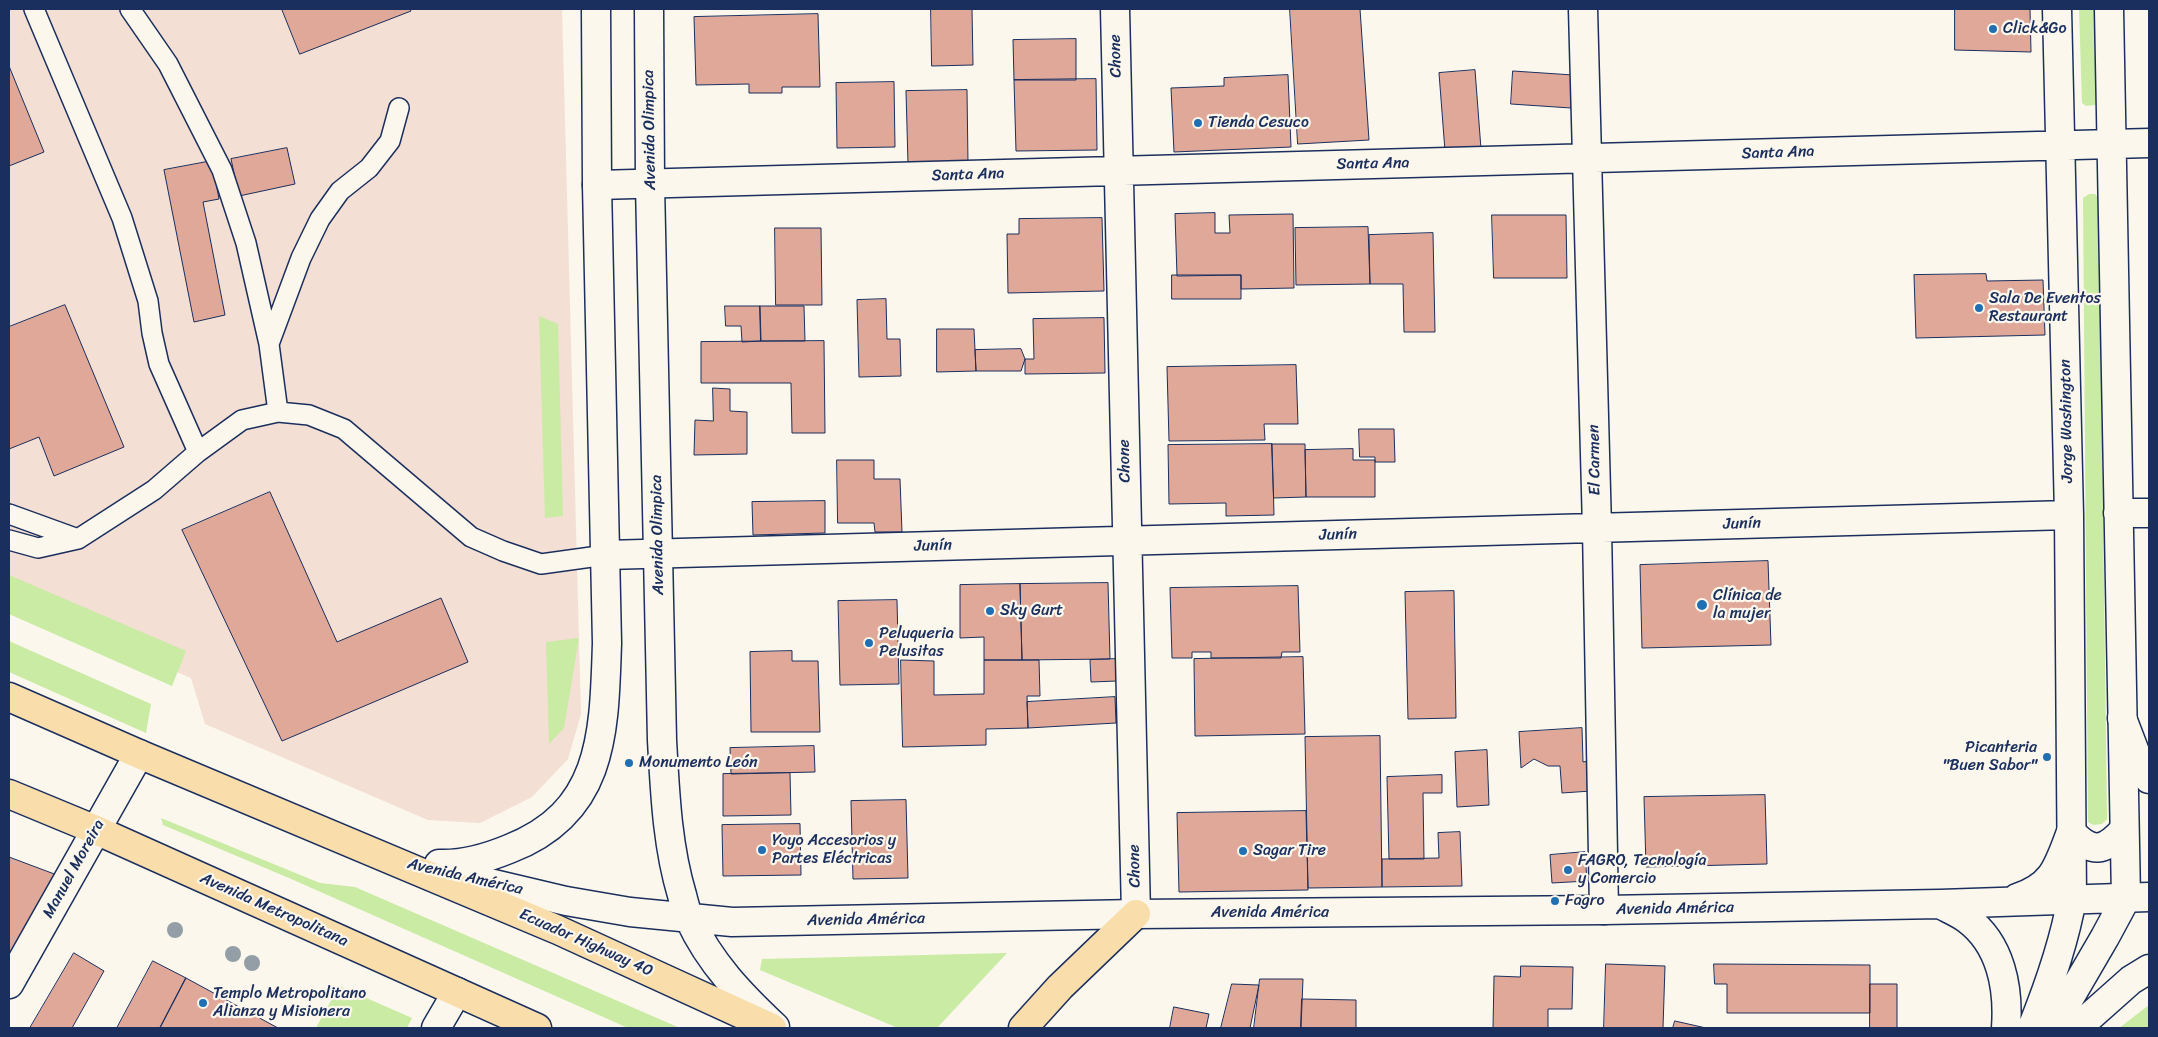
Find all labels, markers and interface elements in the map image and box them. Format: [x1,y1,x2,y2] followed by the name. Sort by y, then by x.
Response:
[2003,19,2067,39] place label: Click&Go
[1987,23,1999,35] marker: Click&Go
[1106,34,1126,78] street label: Chone
[639,70,661,190] street label: Avenida Olimpica
[1208,113,1309,133] place label: Tienda Cesuco
[1192,117,1204,129] marker: Tienda Cesuco
[1741,142,1815,164] street label: Santa Ana
[1336,154,1410,174] street label: Santa Ana
[931,164,1005,186] street label: Santa Ana
[1989,289,2101,327] place label: Sala De Eventos Restaurant
[1973,302,1985,314] marker: Sala De Eventos Restaurant
[2056,359,2078,483] street label: Jorge Washington
[1585,424,1605,496] street label: El Carmen
[1115,439,1135,483] street label: Chone
[647,475,669,595] street label: Avenida Olimpica
[1723,514,1761,534] street label: Junín
[1319,525,1357,545] street label: Junín
[914,536,952,556] street label: Junín
[1713,586,1782,624] place label: Clínica de la mujer
[1695,598,1709,612] marker: Clínica de la mujer
[1000,601,1063,621] place label: Sky Gurt
[984,605,996,617] marker: Sky Gurt
[879,624,954,662] place label: Peluqueria Pelusitas
[863,637,875,649] marker: Peluqueria Pelusitas
[1943,738,2037,776] place label: Picanteria "Buen Sabor"
[2041,751,2053,763] marker: Picanteria "Buen Sabor"
[639,753,758,773] place label: Monumento León
[623,757,635,769] marker: Monumento León
[39,816,109,922] street label: Manuel Moreira
[772,831,896,869] place label: Yoyo Accesorios y Partes Eléctricas
[1253,841,1326,861] place label: Sagar Tire
[756,844,768,856] marker: Yoyo Accesorios y Partes Eléctricas
[1125,844,1145,888] street label: Chone
[1237,845,1249,857] marker: Sagar Tire
[1578,851,1706,889] place label: FAGRO, Tecnología y Comercio
[405,854,525,900] street label: Avenida América
[1562,864,1574,876] marker: FAGRO, Tecnología y Comercio
[197,869,351,951] street label: Avenida Metropolitana
[1565,891,1605,911] place label: Fagro
[1549,895,1561,907] marker: Fagro
[1616,898,1734,920] street label: Avenida América
[1211,903,1329,923] street label: Avenida América
[516,905,656,981] street label: Ecuador Highway 40
[807,909,925,931] street label: Avenida América
[213,984,366,1022] place label: Templo Metropolitano Alianza y Misionera
[197,997,209,1009] marker: Templo Metropolitano Alianza y Misionera

